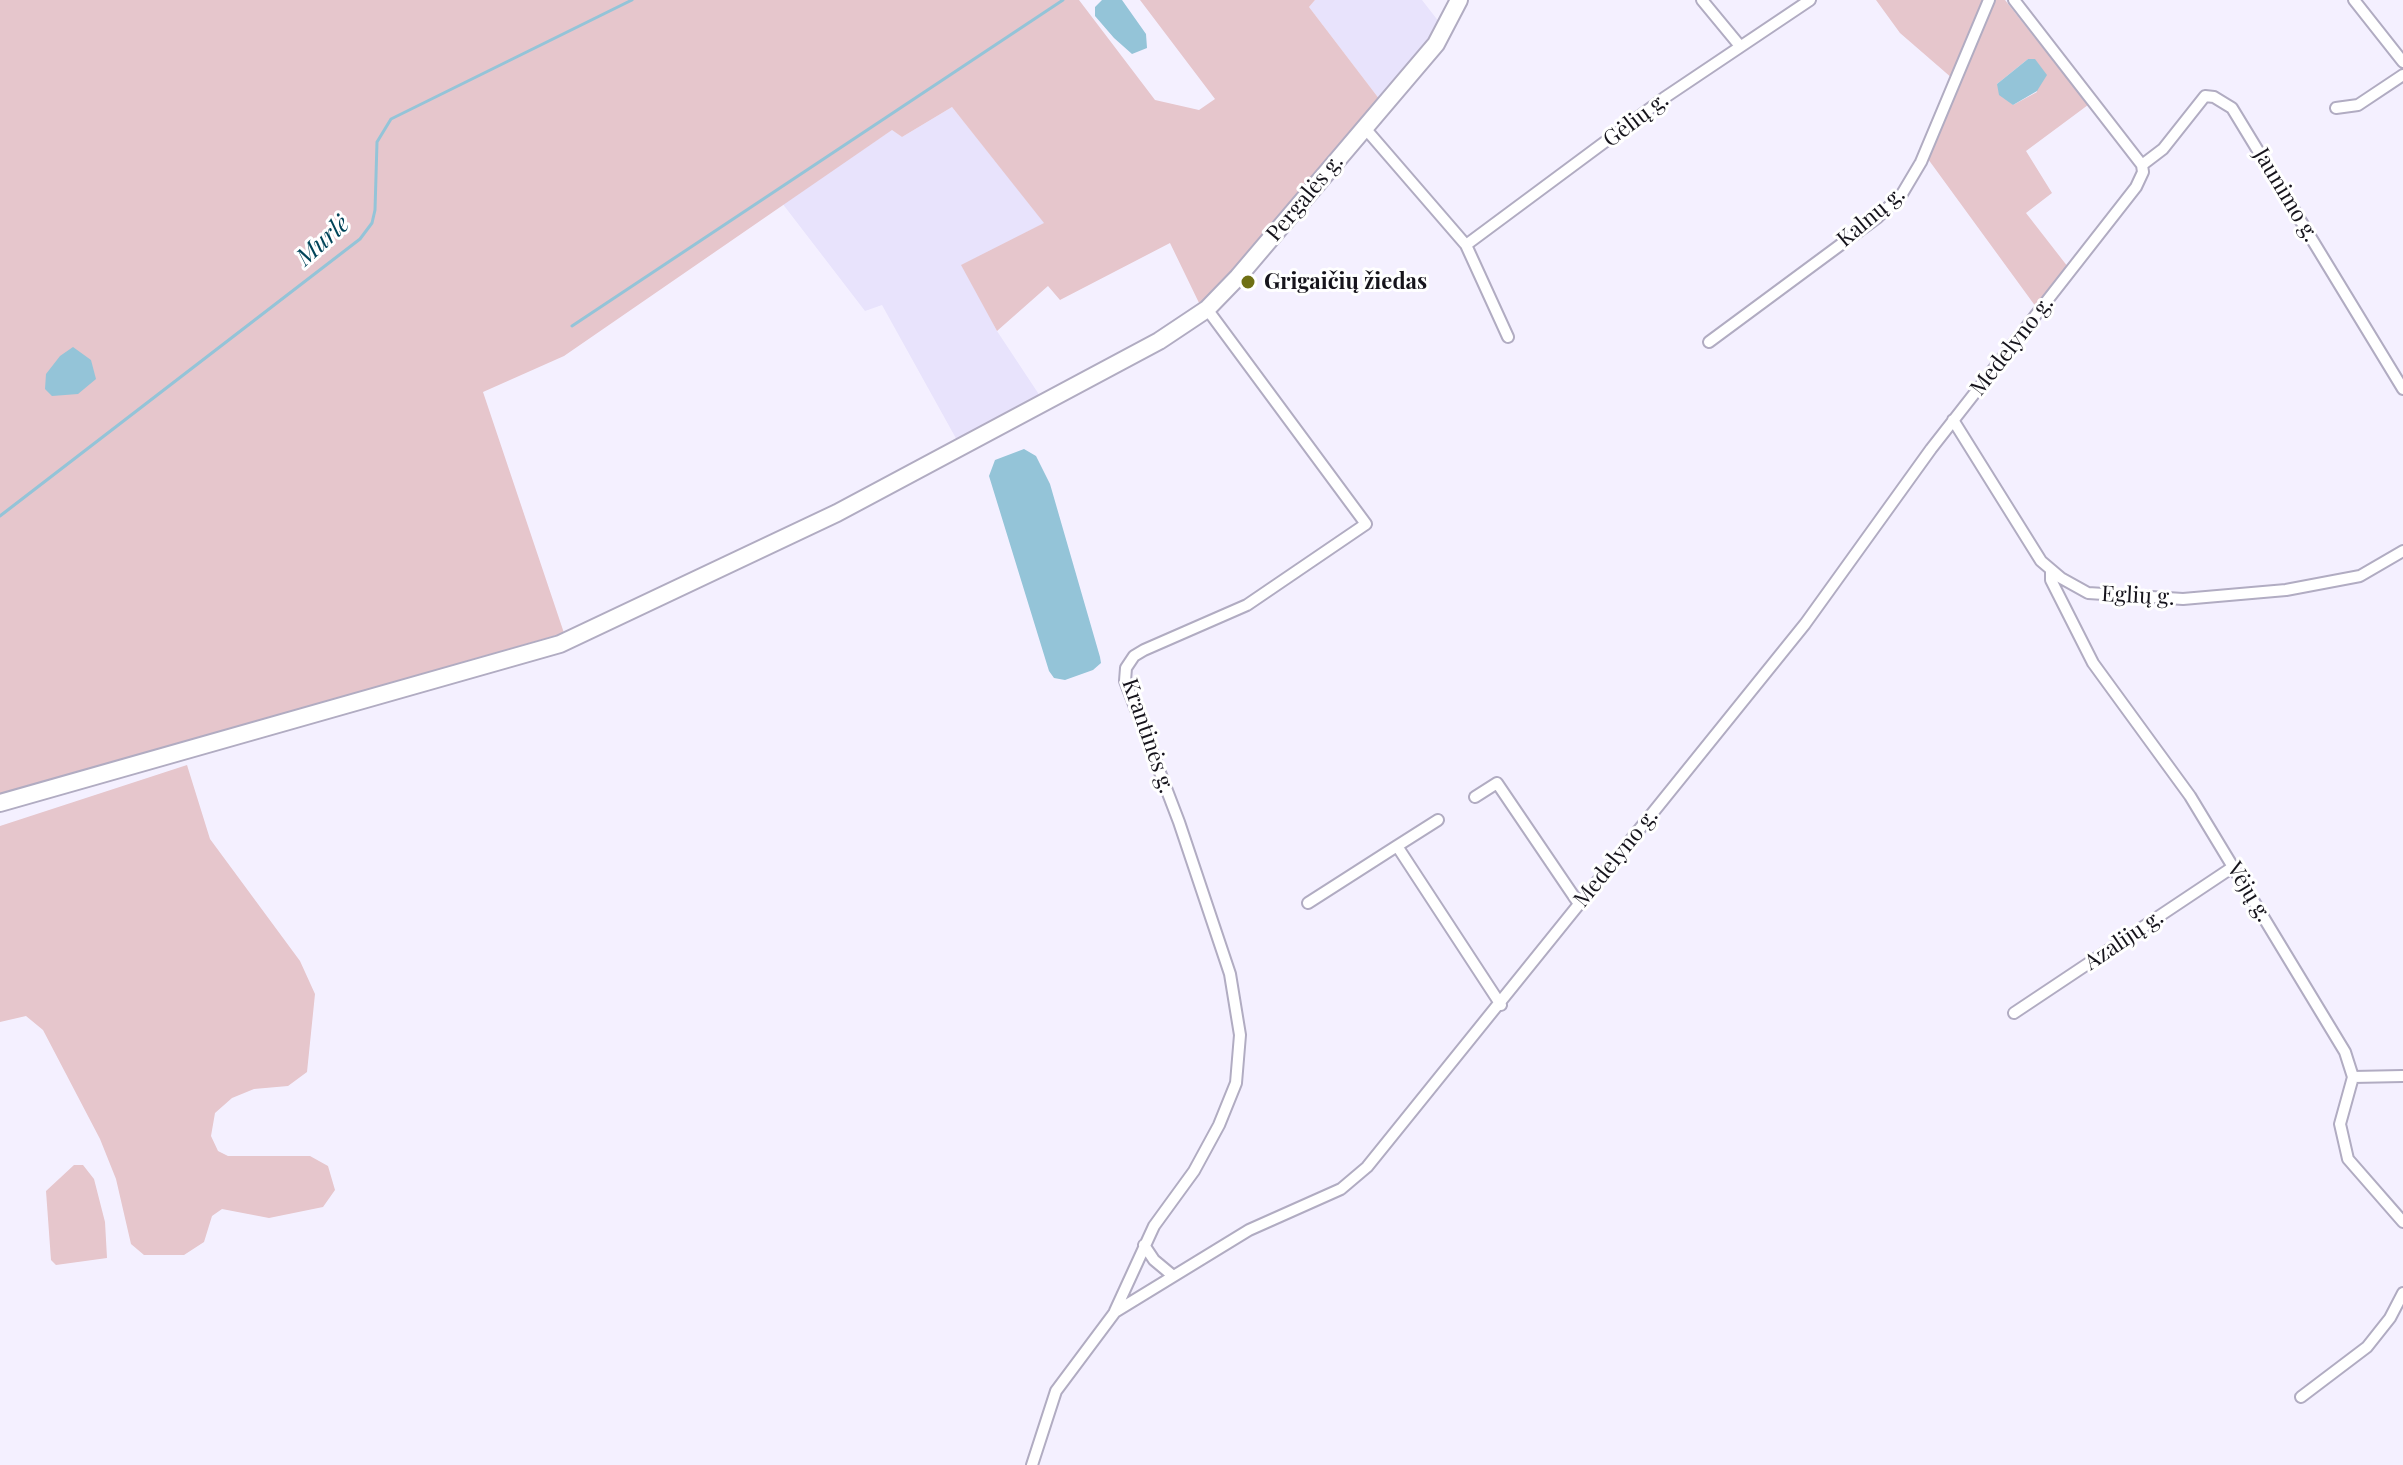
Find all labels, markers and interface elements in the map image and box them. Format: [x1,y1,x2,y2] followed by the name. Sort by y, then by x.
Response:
[1598,87,1674,153] street label: Gėlių g.
[2248,144,2324,246] street label: Jaunimo g.
[1261,149,1349,247] street label: Pergalės g.
[1832,181,1910,253] street label: Kalnų g.
[291,210,355,272] water label: Murlė
[1264,269,1427,295] place label: Grigaičių žiedas
[1239,273,1257,291] marker: Grigaičių žiedas
[1965,291,2059,401] street label: Medelyno g.
[2101,581,2175,611] street label: Eglių g.
[1116,675,1180,797] street label: Krantinės g.
[1568,803,1664,913] street label: Medelyno g.
[2221,857,2277,927] street label: Vėjų g.
[2080,904,2168,976] street label: Azalijų g.

